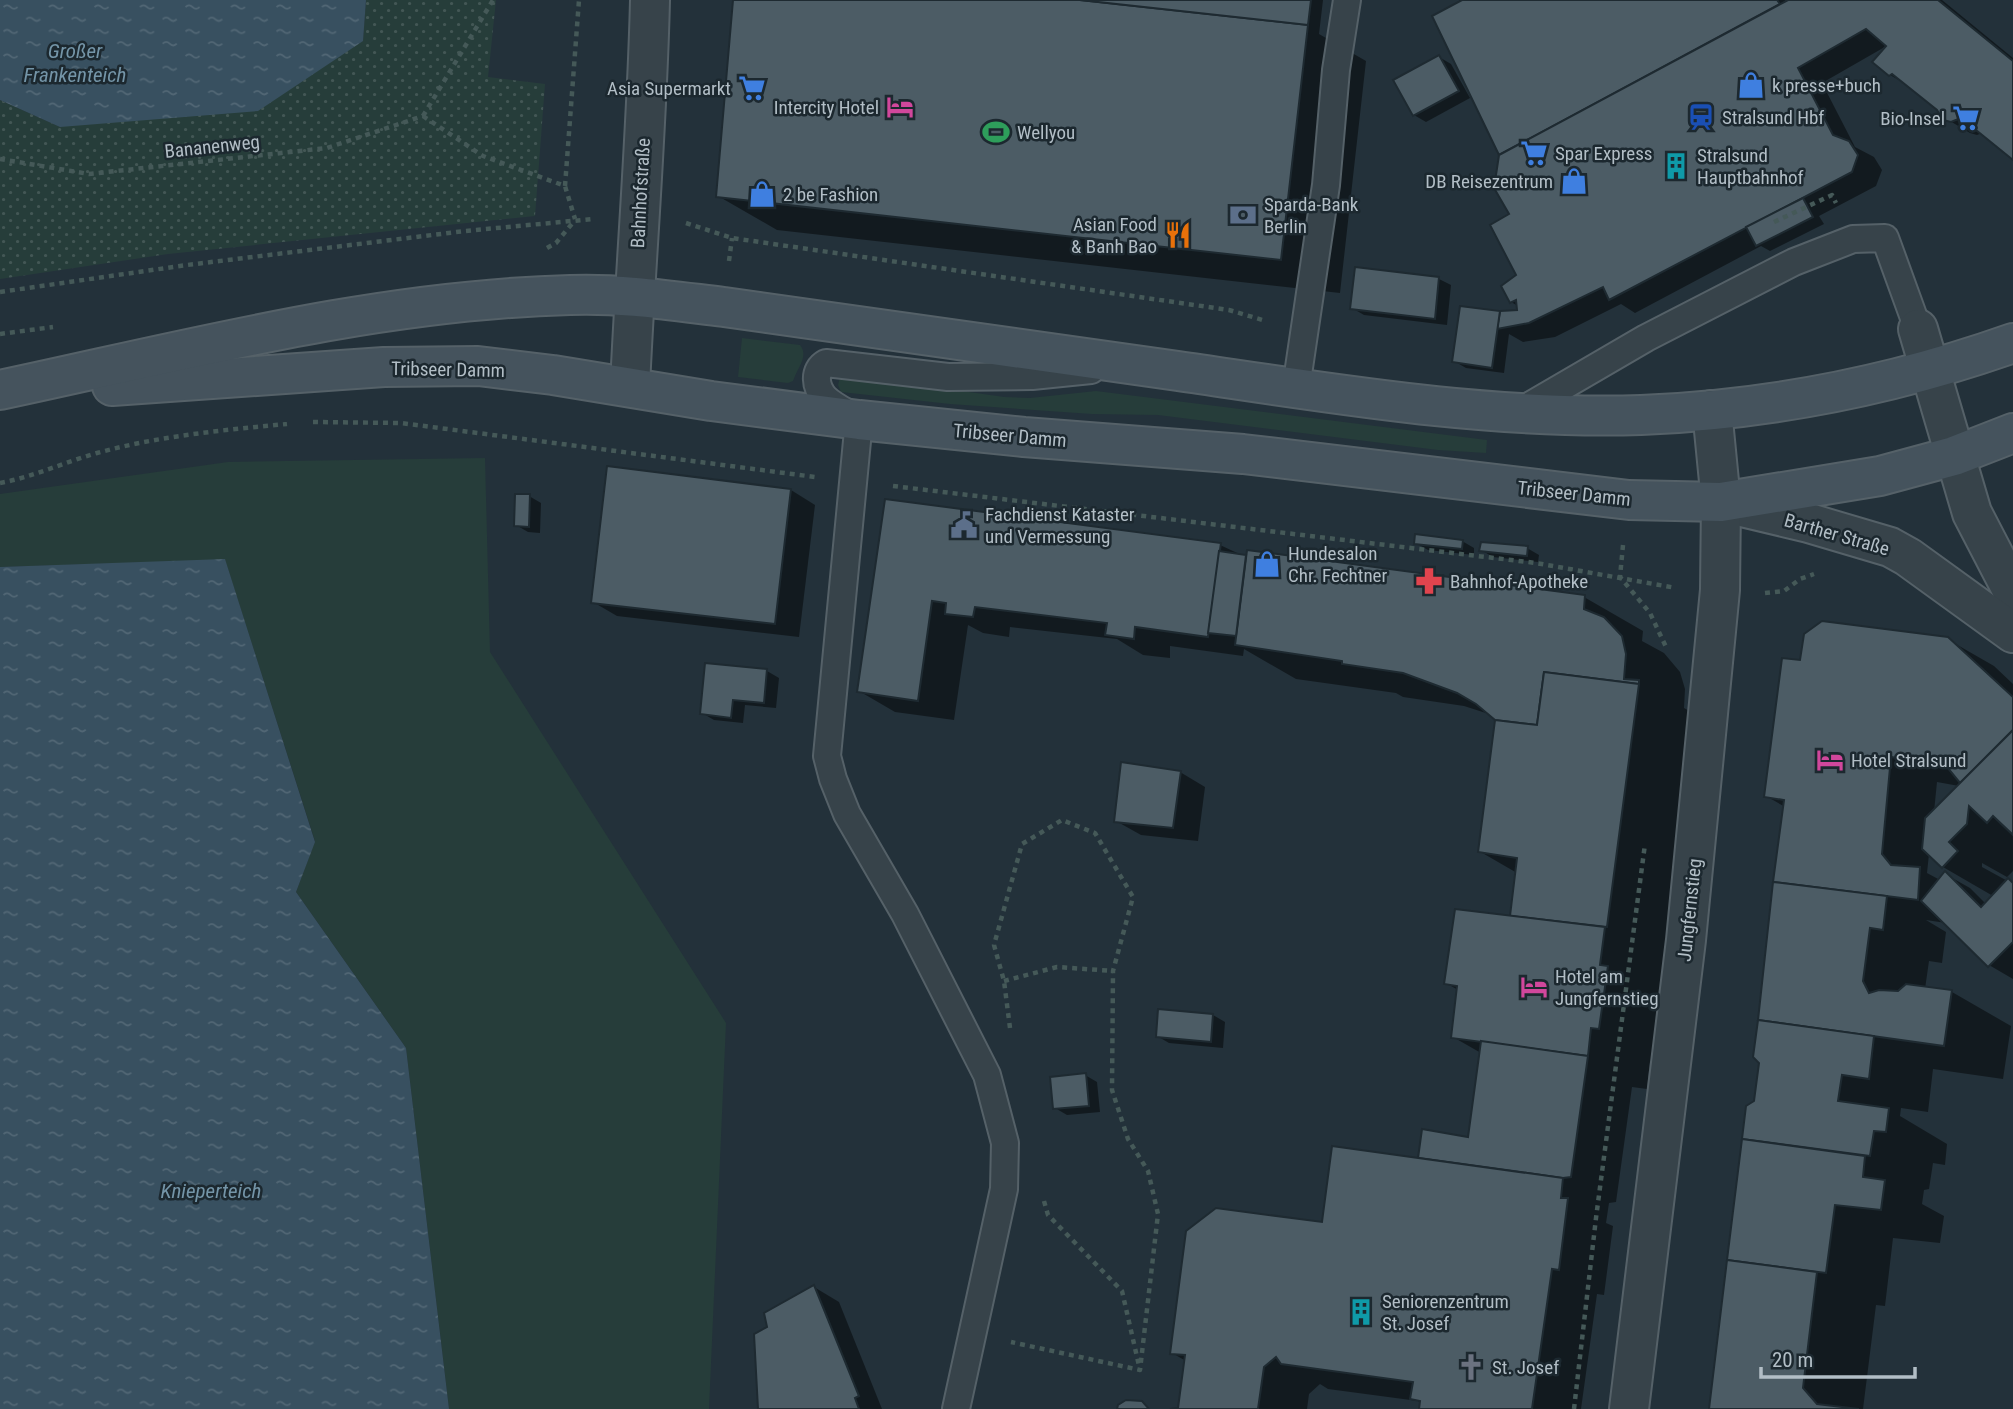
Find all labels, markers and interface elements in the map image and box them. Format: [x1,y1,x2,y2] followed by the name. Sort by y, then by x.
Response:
[24,39,126,87] water label: Großer Frankenteich
[1736,70,1766,100] shop icon: k presse+buch
[737,73,767,103] supermarket icon: Asia Supermarkt
[1772,74,1881,97] place label: k presse+buch
[607,77,731,100] place label: Asia Supermarkt
[885,92,915,122] hotel icon: Intercity Hotel
[774,96,879,119] place label: Intercity Hotel
[1686,102,1716,132] station icon: Stralsund Hbf
[1951,103,1981,133] supermarket icon: Bio-Insel
[1722,106,1824,129] place label: Stralsund Hbf
[1880,107,1945,130] place label: Bio-Insel
[981,117,1011,147] sports icon: Wellyou
[1017,121,1075,144] place label: Wellyou
[163,130,261,163] street label: Bananenweg
[626,137,655,249] street label: Bahnhofstraße
[1519,138,1549,168] supermarket icon: Spar Express
[1555,142,1652,165] place label: Spar Express
[1697,144,1804,189] place label: Stralsund Hauptbahnhof
[1661,151,1691,181] building icon: Stralsund Hauptbahnhof
[1559,166,1589,196] shop icon: DB Reisezentrum
[1425,170,1553,193] place label: DB Reisezentrum
[747,179,777,209] shop icon: 2 be Fashion
[783,183,878,206] place label: 2 be Fashion
[1264,193,1359,238] place label: Sparda-Bank Berlin
[1228,200,1258,230] bank icon: Sparda-Bank Berlin
[1071,213,1157,258] place label: Asian Food & Banh Bao
[1163,220,1193,250] restaurant icon: Asian Food & Banh Bao
[391,357,505,382] street label: Tribseer Damm
[952,419,1068,452] street label: Tribseer Damm
[1516,476,1632,511] street label: Tribseer Damm
[985,503,1135,548] place label: Fachdienst Kataster und Vermessung
[1782,508,1892,560] street label: Barther Straße
[949,510,979,540] public building icon: Fachdienst Kataster und Vermessung
[1288,542,1387,587] place label: Hundesalon Chr. Fechtner
[1252,549,1282,579] shop icon: Hundesalon Chr. Fechtner
[1414,566,1444,596] pharmacy icon: Bahnhof-Apotheke
[1450,570,1588,593] place label: Bahnhof-Apotheke
[1815,745,1845,775] hotel icon: Hotel Stralsund
[1851,749,1966,772] place label: Hotel Stralsund
[1673,857,1706,963] street label: Jungfernstieg
[1555,965,1659,1010] place label: Hotel am Jungfernstieg
[1519,972,1549,1002] hotel icon: Hotel am Jungfernstieg
[161,1179,261,1203] water label: Knieperteich
[1382,1290,1509,1335] place label: Seniorenzentrum St. Josef
[1346,1297,1376,1327] building icon: Seniorenzentrum St. Josef
[1761,1336,1915,1380] scale bar
[1772,1348,1813,1372] text: 20 m
[1456,1352,1486,1382] church icon: St. Josef
[1492,1356,1559,1379] place label: St. Josef

